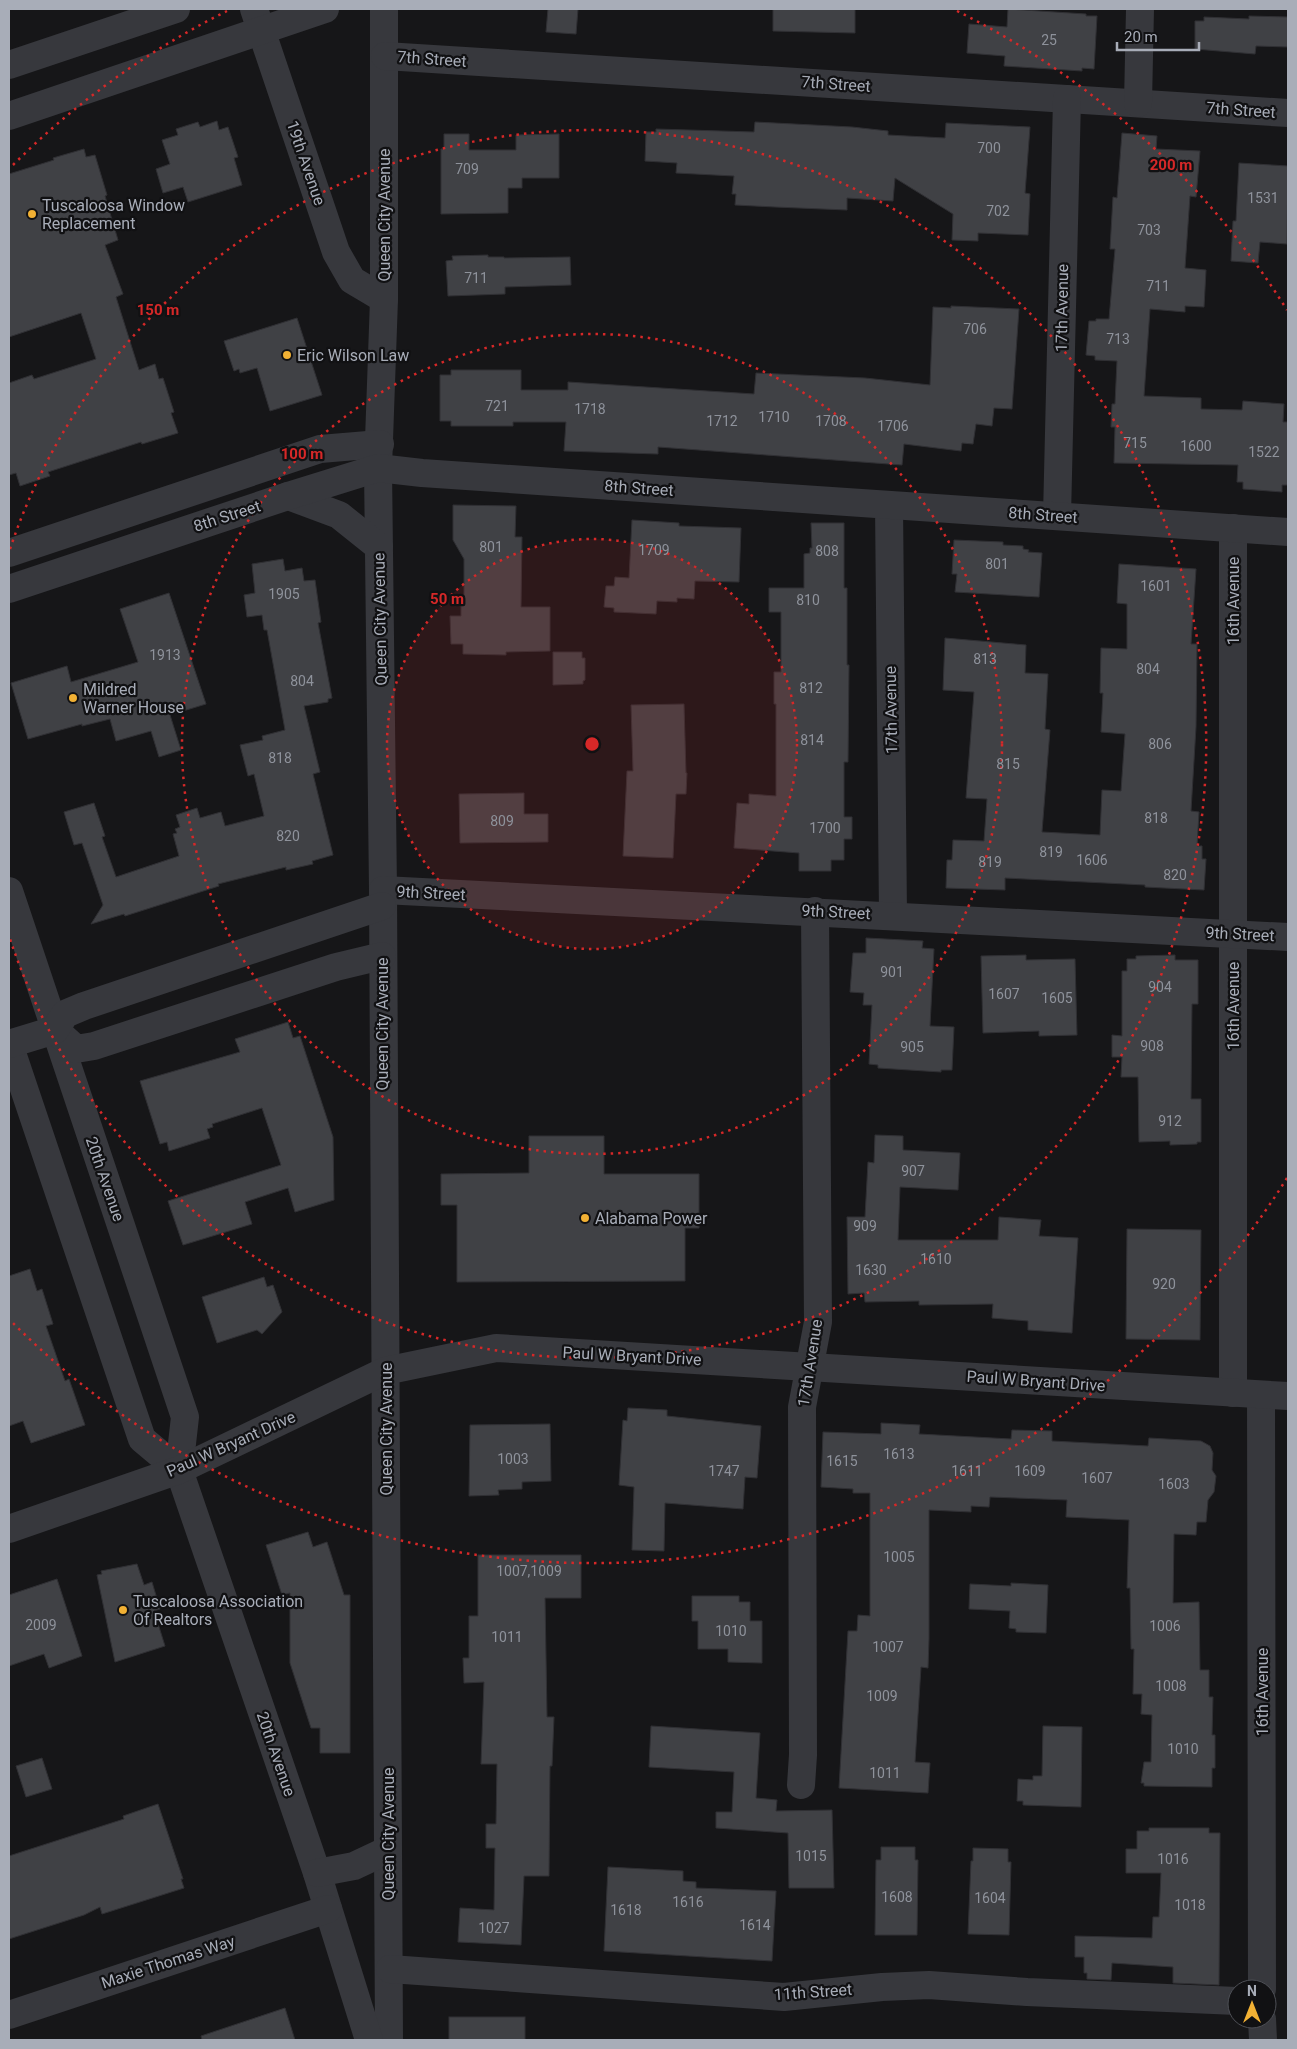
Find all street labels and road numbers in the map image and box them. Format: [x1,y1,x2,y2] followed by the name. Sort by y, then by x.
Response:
[397,47,467,71] street label: 7th Street
[801,72,871,96] street label: 7th Street
[1206,98,1276,122] street label: 7th Street
[283,118,329,208] street label: 19th Avenue
[375,149,394,282] street label: Queen City Avenue
[1052,264,1072,352] street label: 17th Avenue
[604,476,674,500] street label: 8th Street
[191,496,263,536] street label: 8th Street
[1008,503,1078,527] street label: 8th Street
[369,552,391,686] street label: Queen City Avenue
[1224,557,1243,645] street label: 16th Avenue
[881,666,901,754] street label: 17th Avenue
[396,882,466,904] street label: 9th Street
[801,901,871,923] street label: 9th Street
[1205,923,1275,945] street label: 9th Street
[373,958,392,1091] street label: Queen City Avenue
[1224,962,1243,1050] street label: 16th Avenue
[82,1134,128,1224] street label: 20th Avenue
[794,1318,826,1408] street label: 17th Avenue
[562,1343,702,1369] street label: Paul W Bryant Drive
[377,1363,396,1496] street label: Queen City Avenue
[966,1367,1106,1395] street label: Paul W Bryant Drive
[164,1407,298,1481] street label: Paul W Bryant Drive
[1253,1648,1272,1736] street label: 16th Avenue
[253,1709,299,1799] street label: 20th Avenue
[379,1768,398,1901] street label: Queen City Avenue
[99,1931,238,1993] street label: Maxie Thomas Way
[773,1980,853,2004] street label: 11th Street

